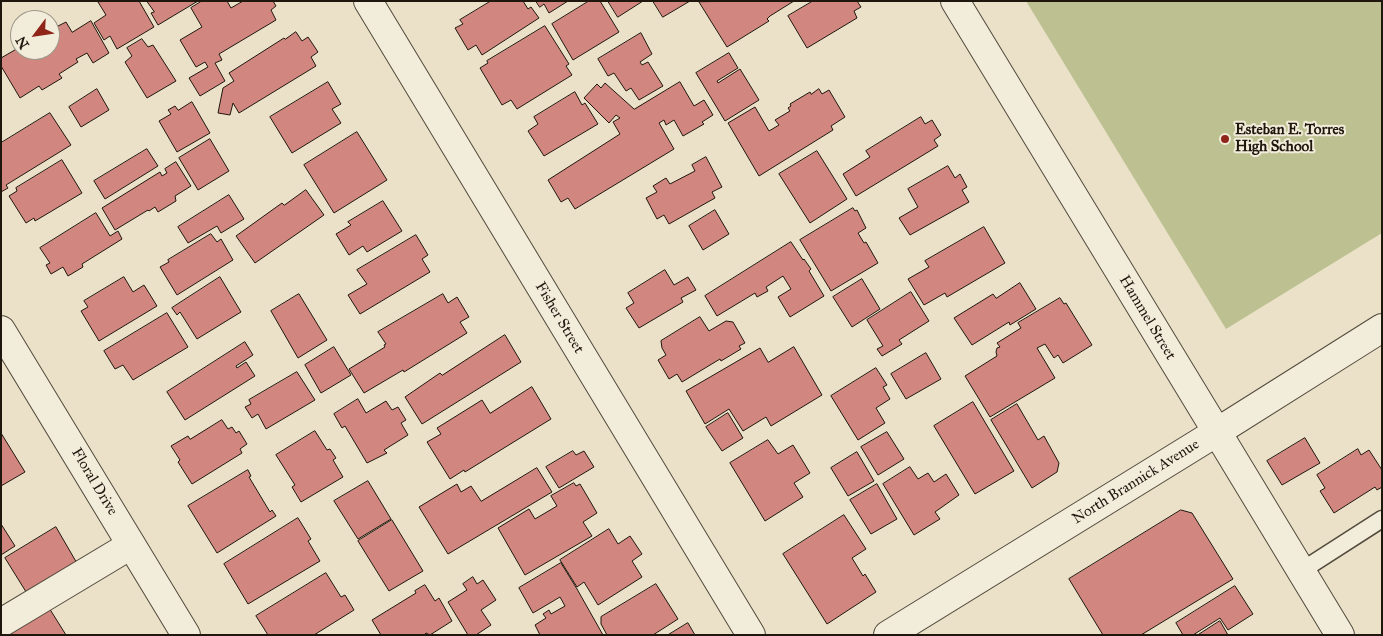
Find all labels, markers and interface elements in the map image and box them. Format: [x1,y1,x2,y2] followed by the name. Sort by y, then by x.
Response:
[10,10,60,60] north arrow
[12,33,33,52] text: N
[1235,121,1344,156] place label: Esteban E. Torres High School
[1219,133,1231,145] marker: Esteban E. Torres High School
[1115,273,1179,363] street label: Hammel Street
[531,279,587,357] street label: Fisher Street
[1069,436,1203,528] street label: North Brannick Avenue
[67,445,121,519] street label: Floral Drive

